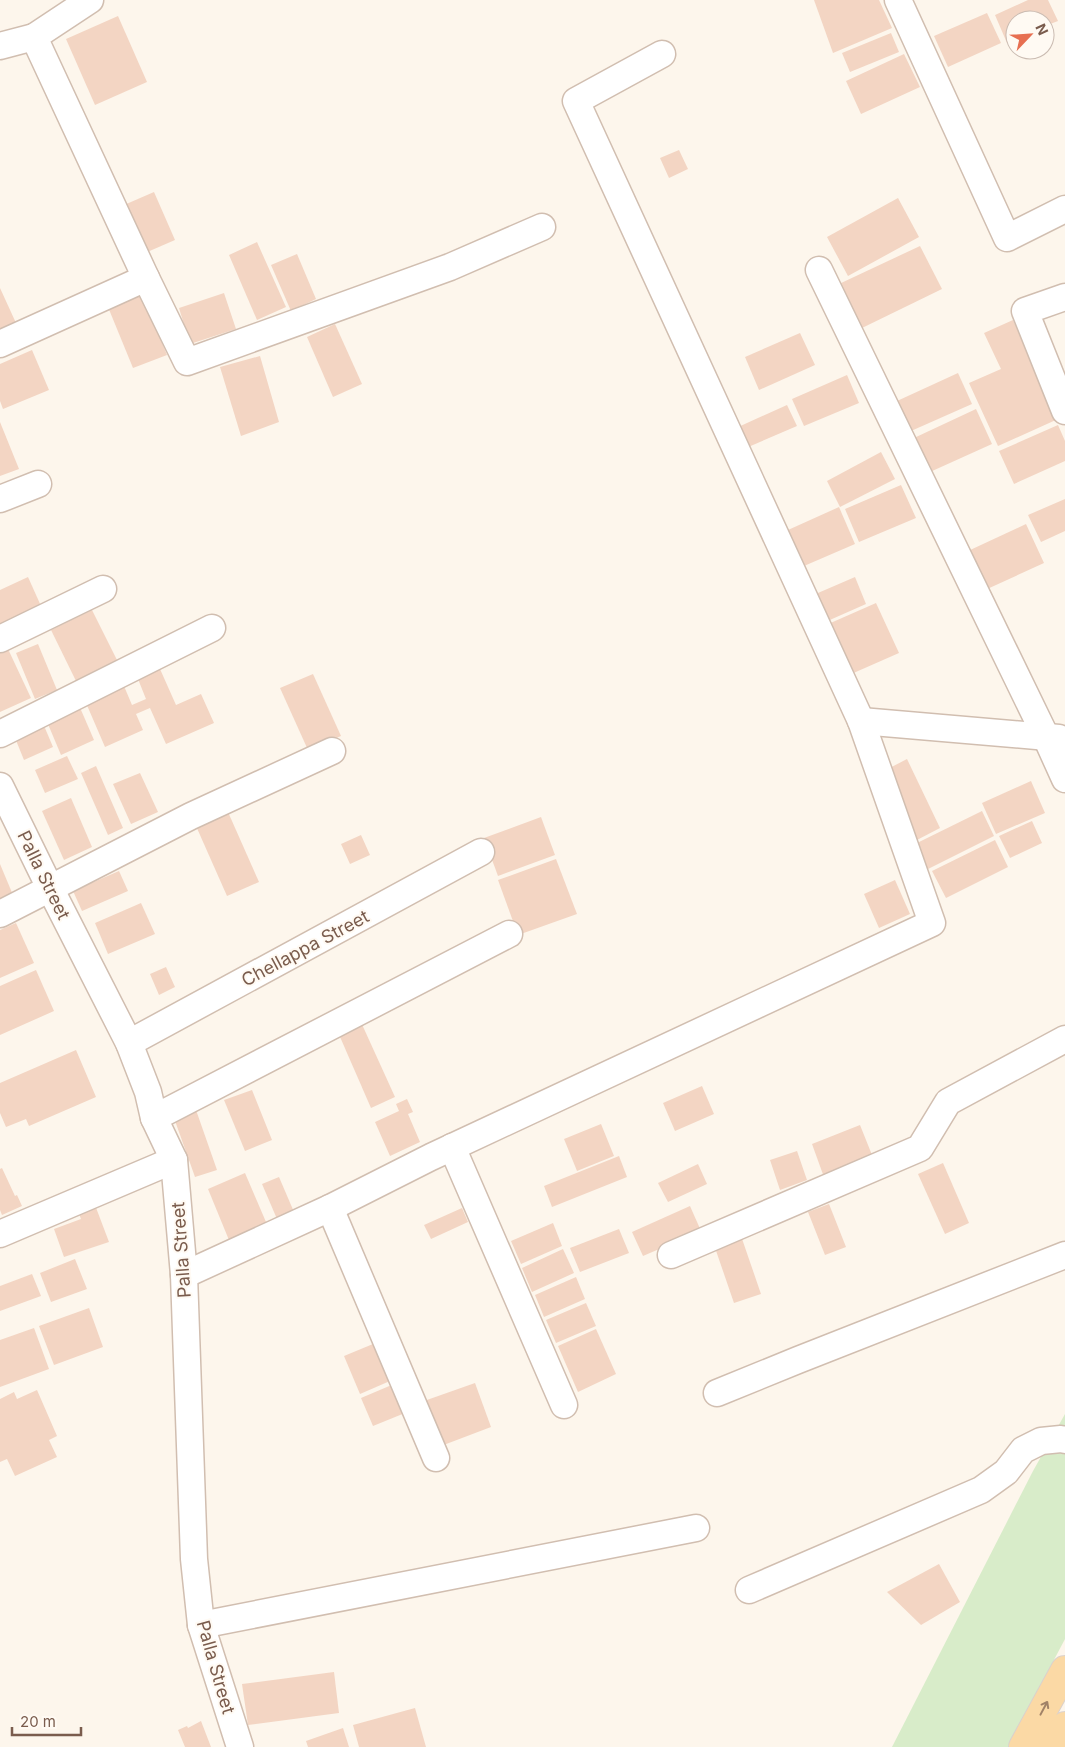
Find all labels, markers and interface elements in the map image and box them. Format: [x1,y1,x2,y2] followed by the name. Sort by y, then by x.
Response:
[1005,10,1055,60] north arrow
[1032,21,1052,38] text: N
[13,827,75,923] street label: Palla Street
[238,906,372,990] street label: Chellappa Street
[167,1201,195,1299] street label: Palla Street
[193,1618,239,1716] street label: Palla Street
[1039,1701,1049,1716] one-way arrow
[12,1704,81,1736] scale bar
[20,1712,56,1731] text: 20 m

